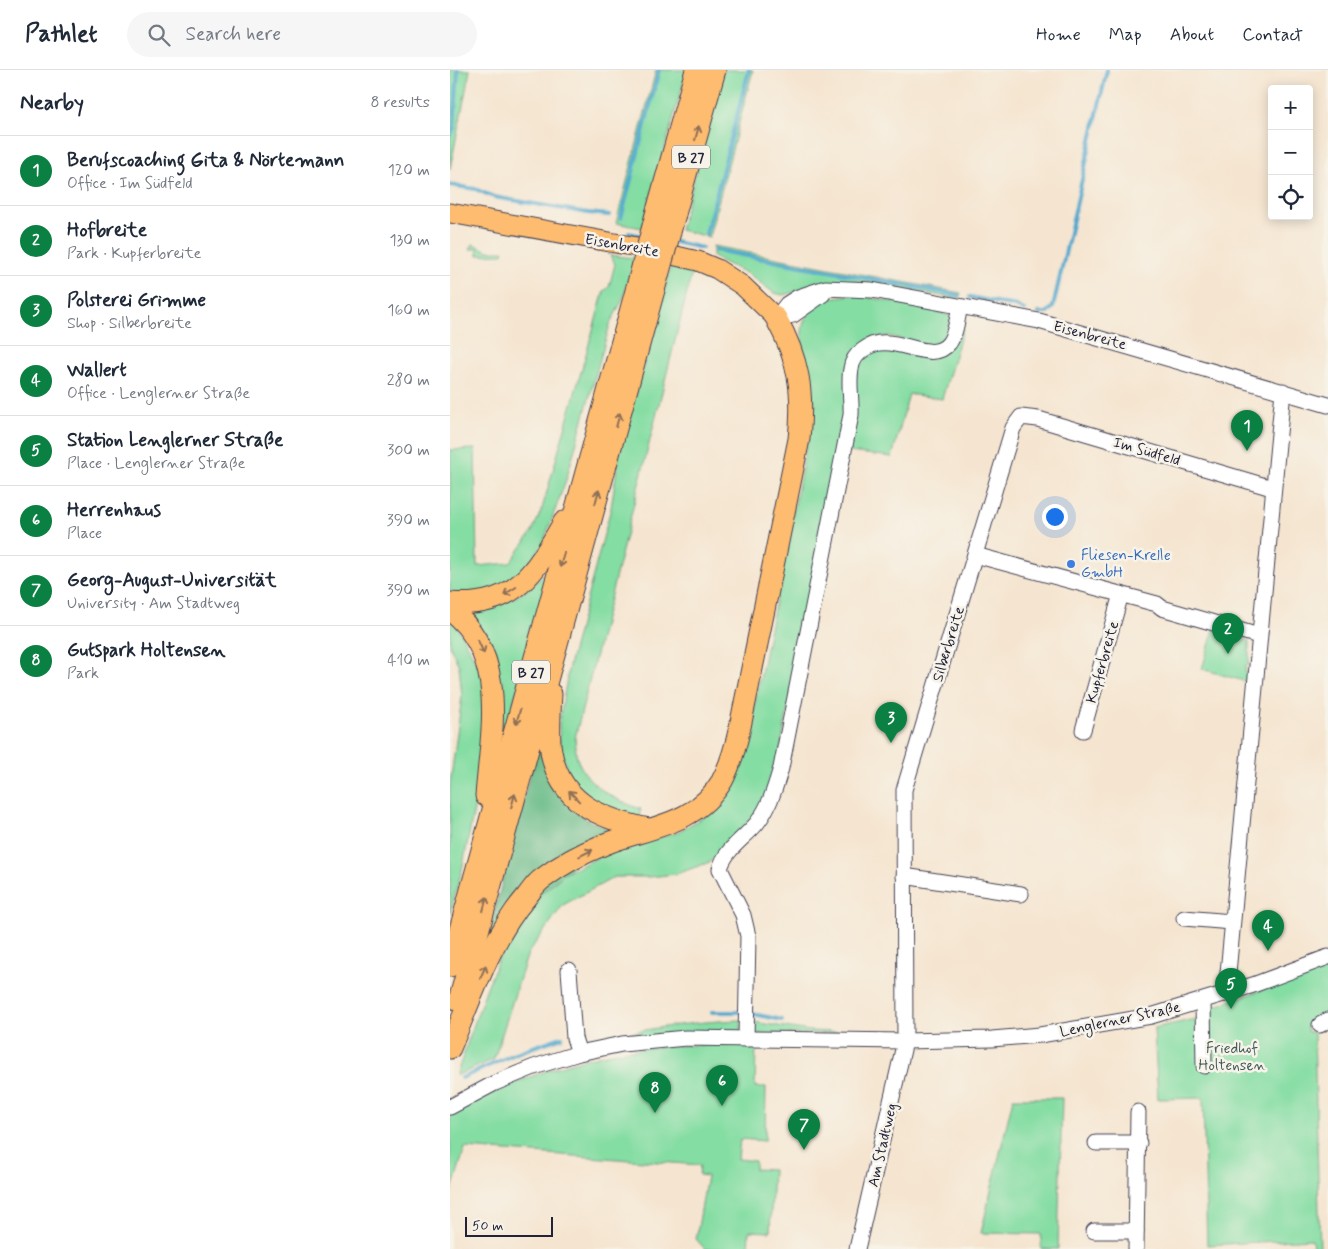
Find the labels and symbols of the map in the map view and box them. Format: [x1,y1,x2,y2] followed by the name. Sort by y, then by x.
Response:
[693,125,703,141] one-way arrow
[672,145,710,168] road number: B 27
[583,230,660,262] street label: Eisenbreite
[1051,317,1128,355] street label: Eisenbreite
[1231,410,1263,451] pin: 1
[614,413,624,429] one-way arrow
[1111,433,1183,471] street label: Im Südfeld
[593,490,603,506] one-way arrow
[1042,504,1068,530] your location
[1081,546,1171,583] place label: Fliesen-Krelle GmbH
[557,552,566,568] one-way arrow
[1065,558,1077,570] marker: Fliesen-Krelle GmbH
[504,586,518,596] one-way arrow
[928,604,970,685] street label: Silberbreite
[1212,613,1244,654] pin: 2
[1082,619,1124,706] street label: Kupferbreite
[477,639,486,654] one-way arrow
[512,660,550,684] road number: B 27
[875,702,907,743] pin: 3
[513,708,523,724] one-way arrow
[568,790,580,803] one-way arrow
[508,793,518,809] one-way arrow
[579,848,594,858] one-way arrow
[480,896,490,912] one-way arrow
[1252,910,1284,951] pin: 4
[479,965,489,980] one-way arrow
[1215,968,1247,1009] pin: 5
[1058,997,1182,1043] street label: Lenglerner Straße
[1199,1039,1266,1076] park label: Friedhof Holtensen
[706,1065,738,1106] pin: 6
[639,1072,671,1113] pin: 8
[864,1101,902,1189] street label: Am Stadtweg
[788,1109,820,1150] pin: 7
[465,1214,552,1237] scale bar

